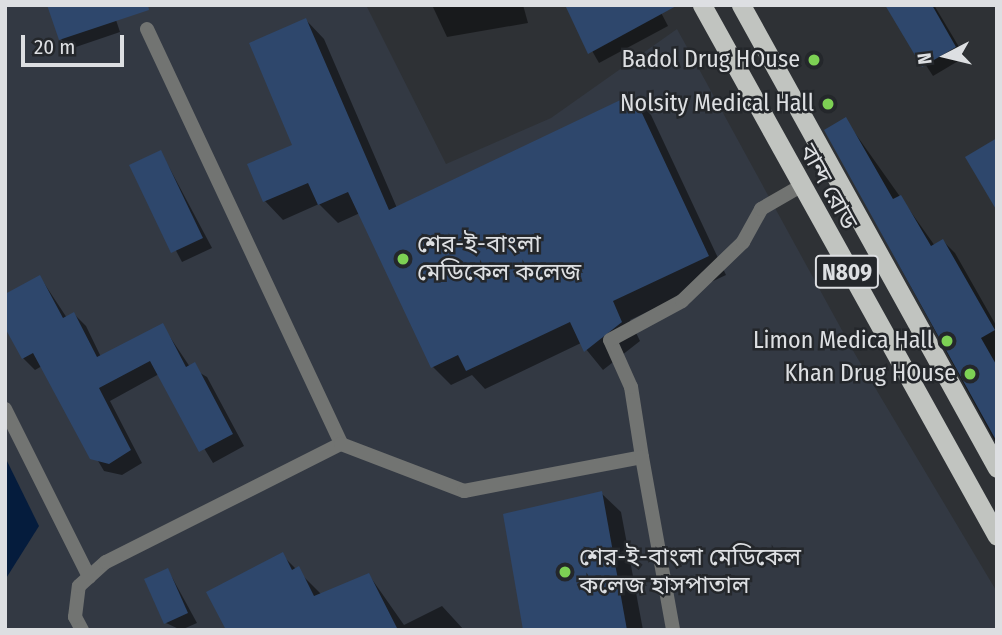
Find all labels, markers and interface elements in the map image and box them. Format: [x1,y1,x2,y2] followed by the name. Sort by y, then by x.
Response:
[24,21,128,65] scale bar
[911,21,981,91] north arrow
[34,34,75,60] text: 20 m
[622,46,800,74] place label: Badol Drug HOuse
[806,52,822,68] marker: Badol Drug HOuse
[913,52,937,66] text: N
[620,90,814,118] place label: Nolsity Medical Hall
[820,96,836,112] marker: Nolsity Medical Hall
[793,139,863,235] street label: বান্দ রোড
[417,231,581,287] place label: শের-ই-বাংলা মেডিকেল কলেজ
[395,251,411,267] marker: শের-ই-বাংলা মেডিকেল কলেজ
[814,252,880,292] road number: N809
[753,327,933,355] place label: Limon Medica Hall
[939,333,955,349] marker: Limon Medica Hall
[785,360,956,388] place label: Khan Drug HOuse
[962,366,978,382] marker: Khan Drug HOuse
[579,544,801,600] place label: শের-ই-বাংলা মেডিকেল কলেজ হাসপাতাল
[557,564,573,580] marker: শের-ই-বাংলা মেডিকেল কলেজ হাসপাতাল

